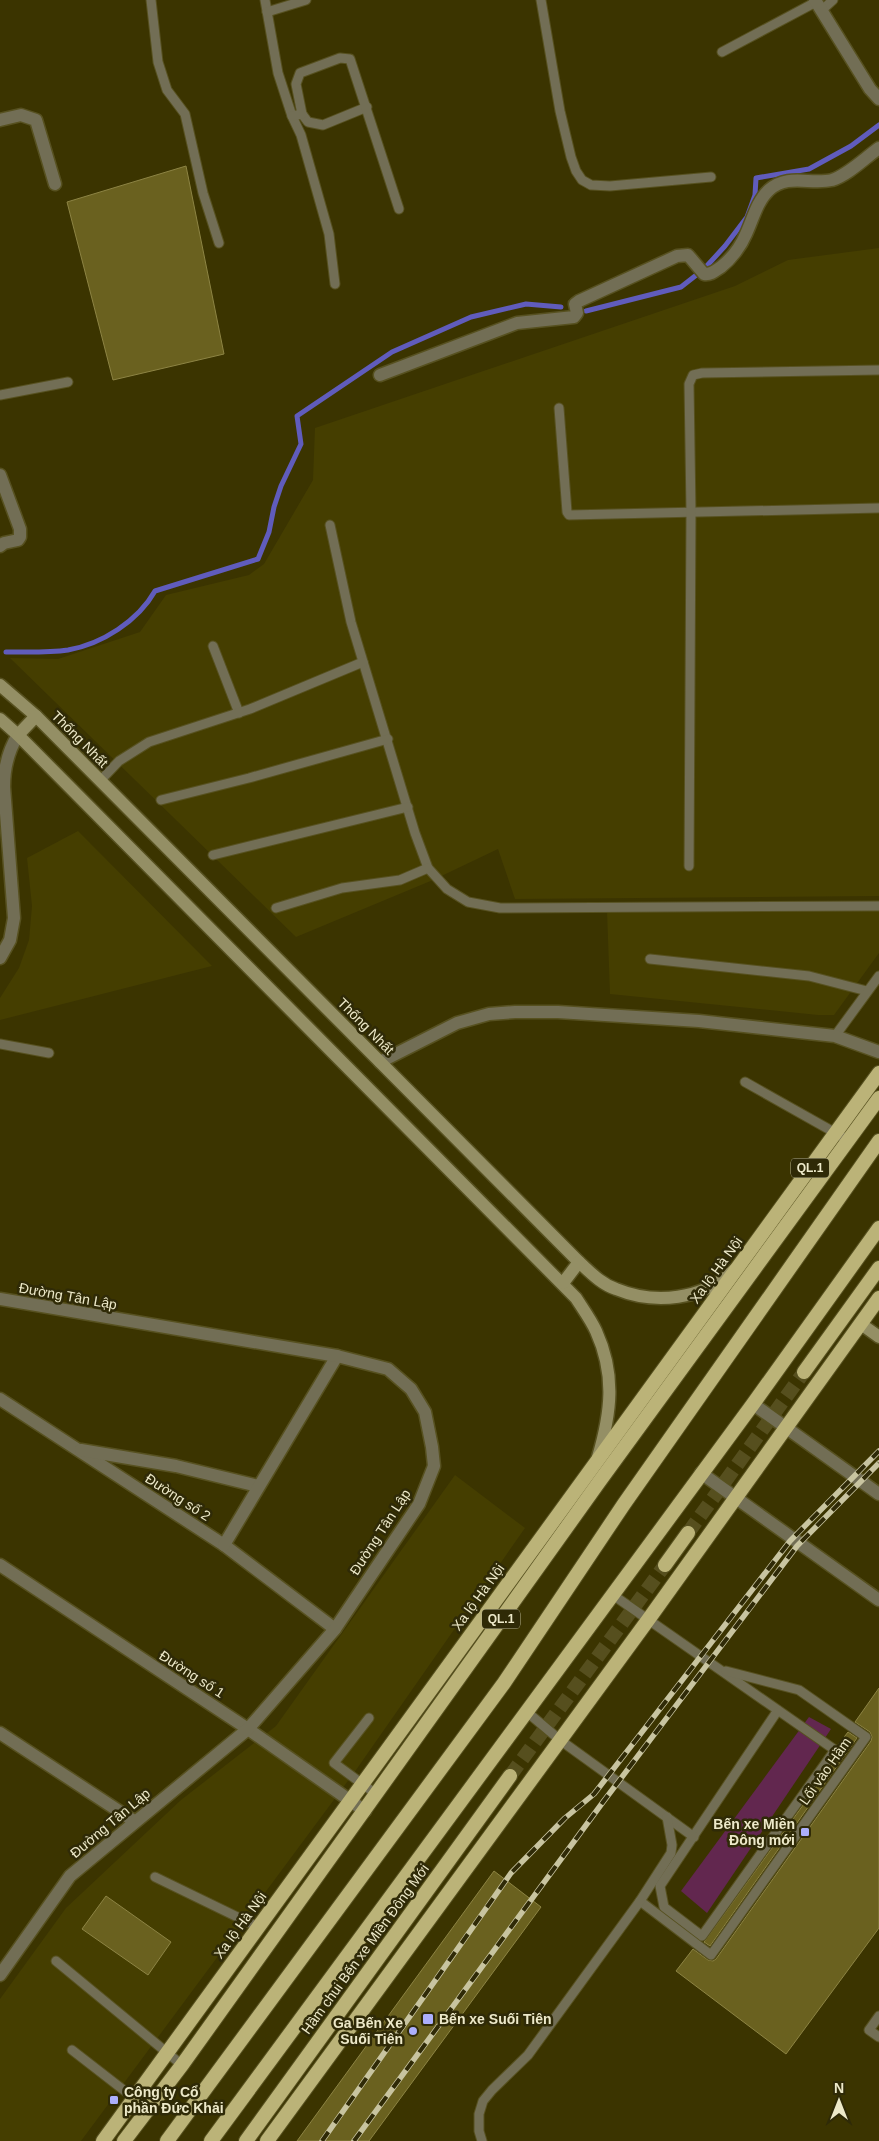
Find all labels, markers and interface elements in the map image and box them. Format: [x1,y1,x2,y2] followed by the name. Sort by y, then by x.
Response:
[48,707,112,771] street label: Thống Nhất
[334,994,398,1058] street label: Thống Nhất
[791,1158,829,1178] road number: QL.1
[686,1234,746,1306] street label: Xa lộ Hà Nội
[18,1280,118,1313] street label: Đường Tân Lập
[142,1470,214,1524] street label: Đường số 2
[346,1486,414,1578] street label: Đường Tân Lập
[448,1561,508,1633] street label: Xa lộ Hà Nội
[482,1610,520,1628] road number: QL.1
[156,1647,228,1701] street label: Đường số 1
[796,1734,854,1808] street label: Lối vào Hầm
[67,1785,153,1861] street label: Đường Tân Lập
[713,1816,795,1848] place label: Bến xe Miền Đông mới
[799,1826,811,1838] marker: Bến xe Miền Đông mới
[298,1861,432,2037] street label: Hầm chui Bến xe Miền Đông Mới
[210,1889,270,1961] street label: Xa lộ Hà Nội
[439,2011,552,2027] place label: Bến xe Suối Tiên
[421,2012,435,2026] marker: Bến xe Suối Tiên
[333,2015,403,2047] place label: Ga Bến Xe Suối Tiên
[407,2025,419,2037] marker: Ga Bến Xe Suối Tiên
[814,2076,864,2126] north arrow
[834,2080,844,2096] text: N
[124,2084,224,2116] place label: Công ty Cổ phần Đức Khải
[108,2094,120,2106] marker: Công ty Cổ phần Đức Khải

